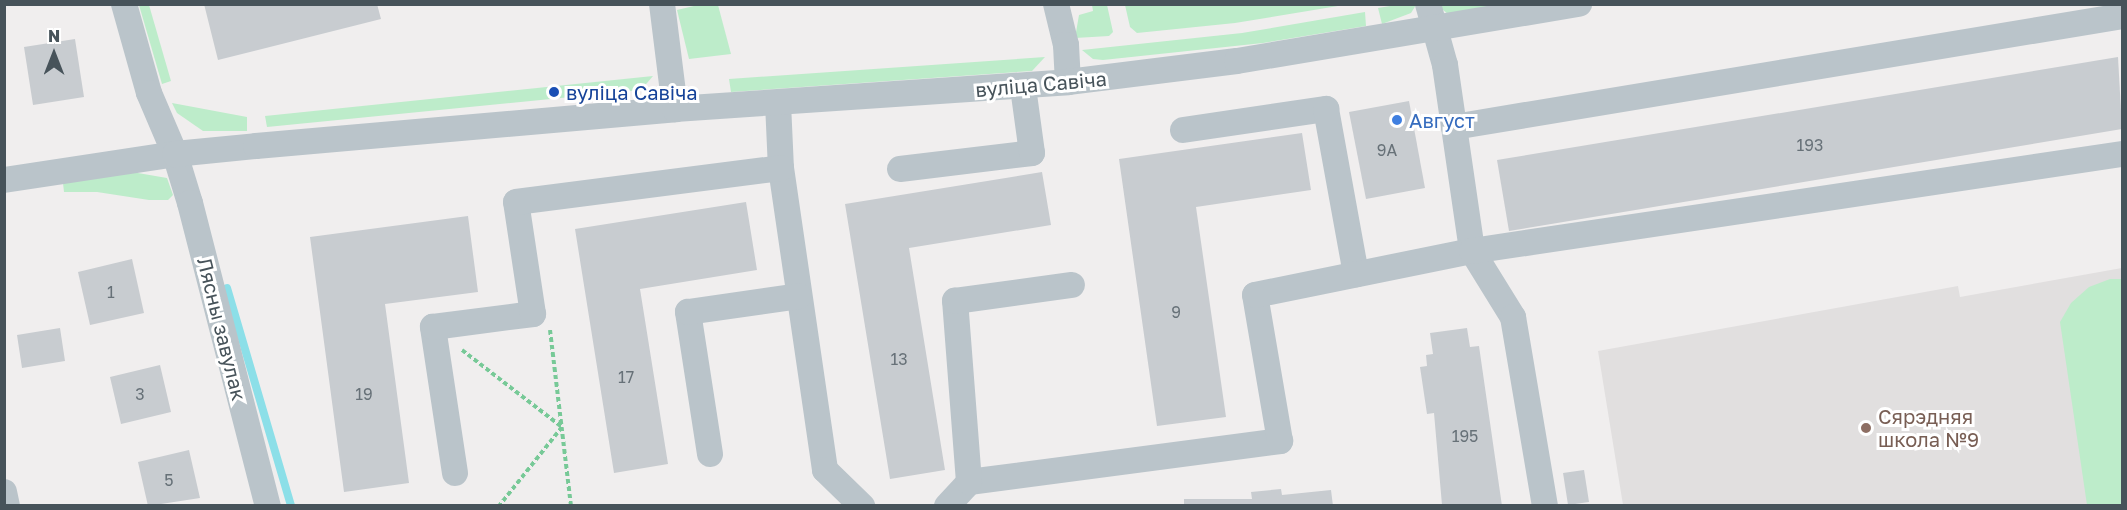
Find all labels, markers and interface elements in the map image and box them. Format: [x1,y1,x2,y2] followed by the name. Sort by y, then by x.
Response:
[24,24,84,84] north arrow
[48,26,60,46] text: N
[974,66,1108,102] street label: вуліца Савіча
[566,80,698,104] place label: вуліца Савіча
[547,85,561,99] marker: вуліца Савіча
[1409,108,1475,132] place label: Август
[1390,113,1404,127] marker: Август
[1797,135,1823,155] house number: 193
[1377,140,1397,160] house number: 9А
[193,255,251,403] street label: Лясны завулак
[107,282,115,302] house number: 1
[1171,302,1181,322] house number: 9
[890,349,908,369] house number: 13
[618,367,634,387] house number: 17
[135,384,145,404] house number: 3
[355,384,373,404] house number: 19
[1878,404,1979,451] place label: Сярэдняя школа №9
[1859,421,1873,435] marker: Сярэдняя школа №9
[1452,426,1478,446] house number: 195
[164,470,174,490] house number: 5

